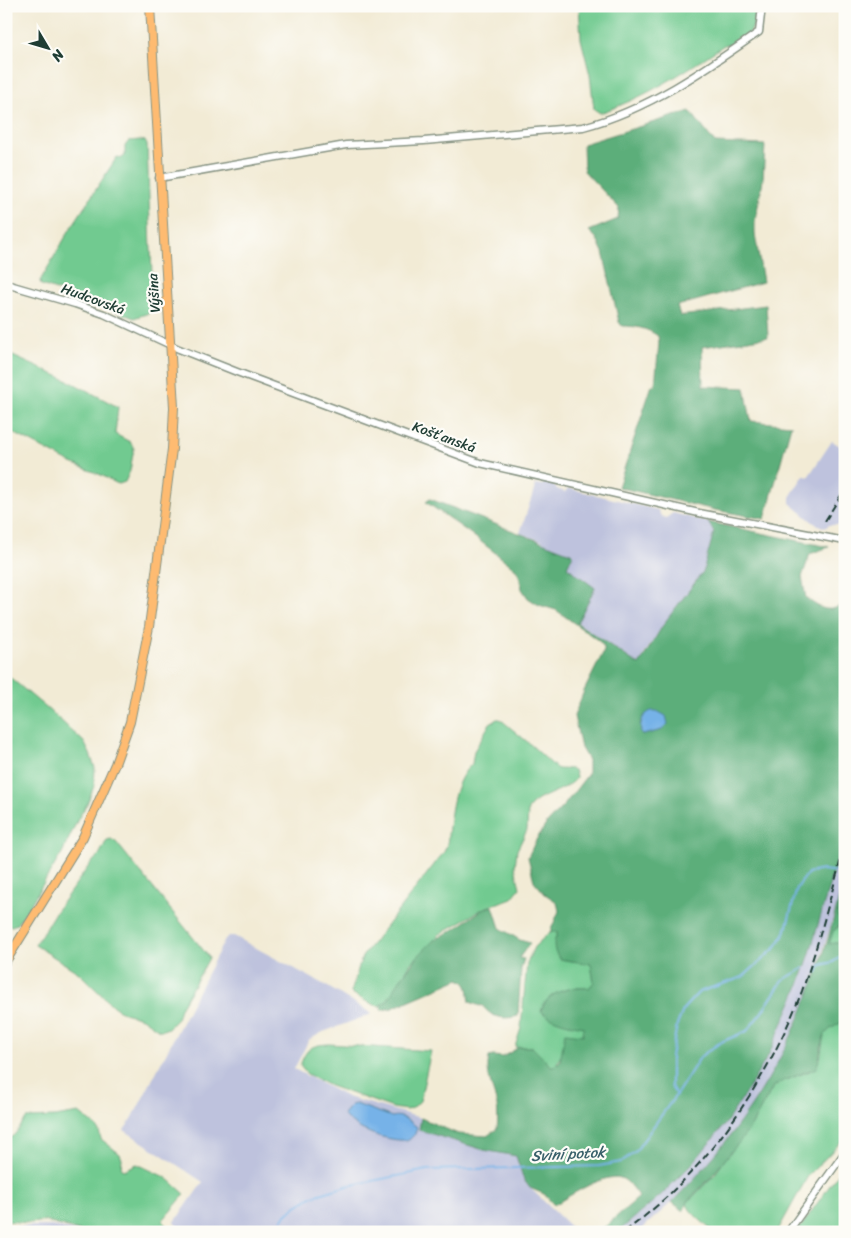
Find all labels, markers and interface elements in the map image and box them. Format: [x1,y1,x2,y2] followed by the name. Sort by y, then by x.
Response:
[22,22,72,72] north arrow
[45,43,71,67] text: N
[140,272,168,313] street label: Výšina
[58,276,128,322] street label: Hudcovská
[409,414,479,460] street label: Košťanská
[530,1139,608,1169] water label: Sviní potok

